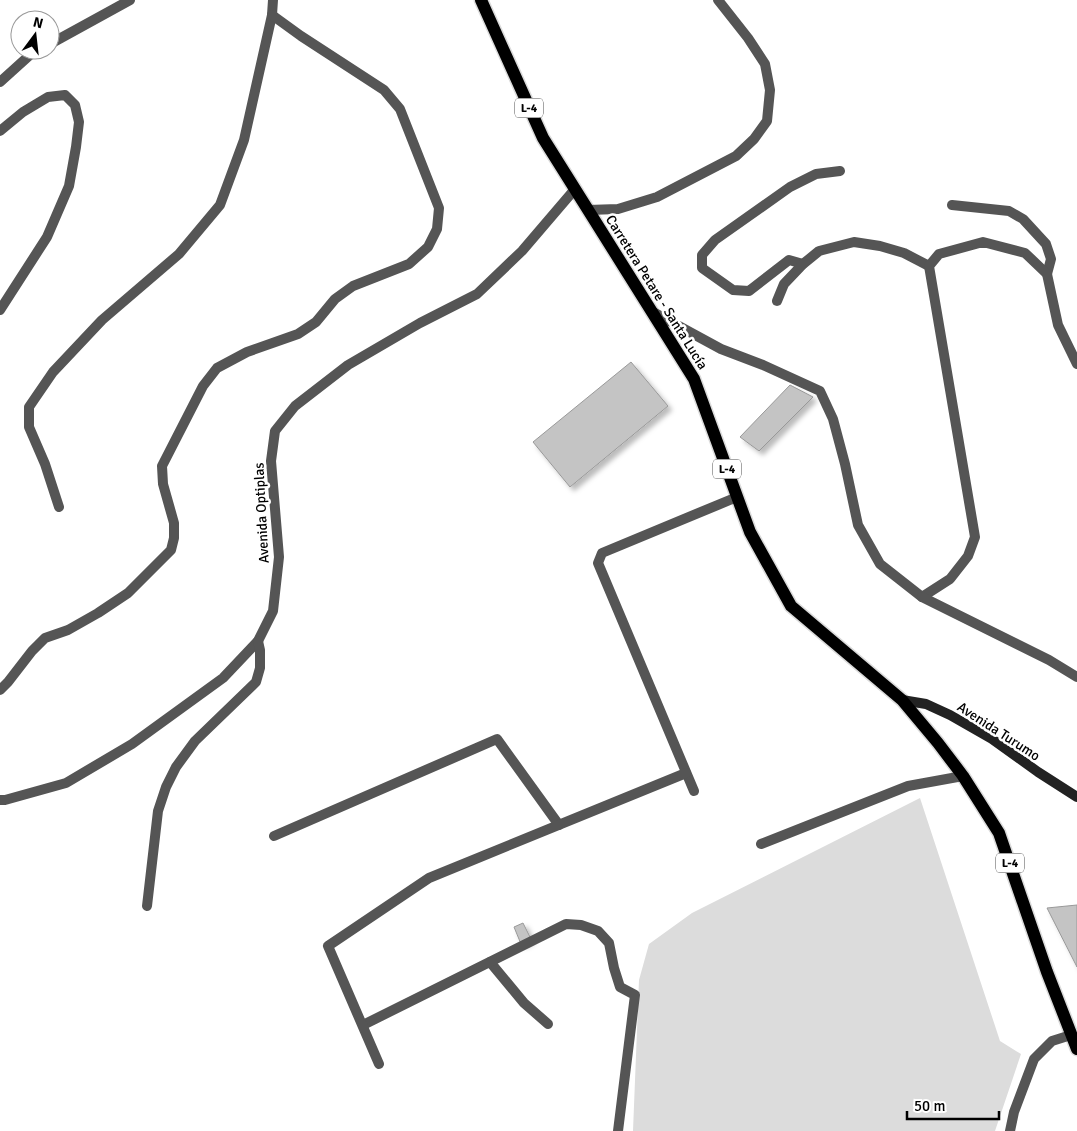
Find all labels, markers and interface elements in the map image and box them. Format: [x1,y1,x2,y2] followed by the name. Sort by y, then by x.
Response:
[10,10,60,60] north arrow
[31,13,45,32] text: N
[515,99,543,118] road number: L-4
[602,212,711,373] street label: Carretera Petare - Santa Lucía
[713,459,741,478] road number: L-4
[250,462,273,564] street label: Avenida Optiplas
[954,698,1043,764] street label: Avenida Turumo
[996,854,1024,872] road number: L-4
[907,1088,1000,1120] scale bar
[914,1097,945,1115] text: 50 m

